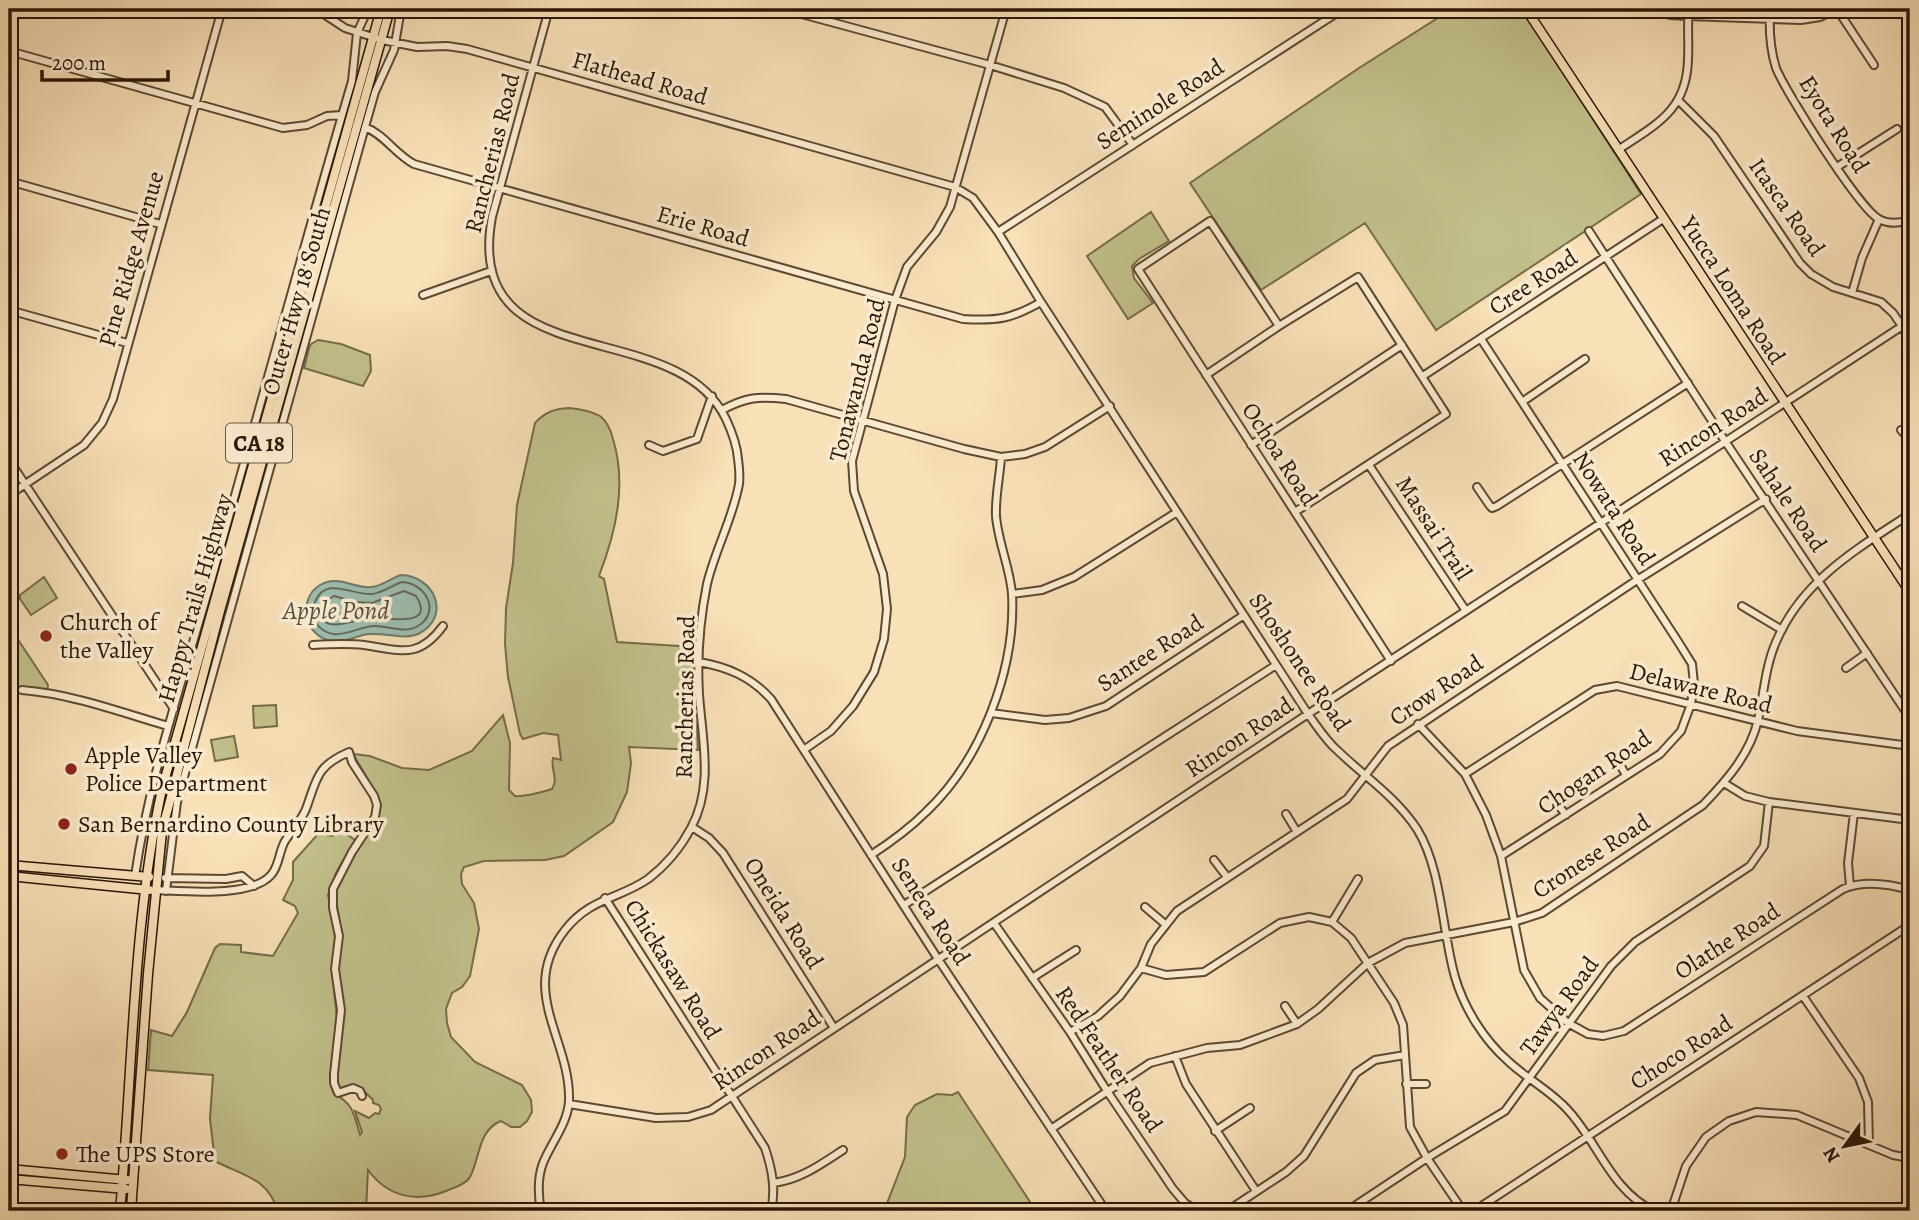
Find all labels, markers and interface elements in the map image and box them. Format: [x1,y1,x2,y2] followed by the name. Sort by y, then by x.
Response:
[42,38,168,82] scale bar
[568,43,712,113] street label: Flathead Road
[52,49,106,77] text: 200 m
[1090,51,1230,157] street label: Seminole Road
[1791,69,1877,179] street label: Eyota Road
[457,70,527,236] street label: Rancherias Road
[1741,151,1833,263] street label: Itasca Road
[91,167,171,351] street label: Pine Ridge Avenue
[653,198,753,254] street label: Erie Road
[254,203,338,399] street label: Outer Hwy 18 South
[1673,209,1793,370] street label: Yucca Loma Road
[1482,241,1584,323] street label: Cree Road
[821,295,893,465] street label: Tonawanda Road
[1652,380,1774,474] street label: Rincon Road
[1235,396,1325,512] street label: Ochoa Road
[226,424,292,462] road number: CA 18
[1742,442,1835,558] street label: Sahale Road
[1565,445,1663,571] street label: Nowata Road
[1388,470,1480,586] street label: Massai Trail
[150,490,240,706] street label: Happy Trails Highway
[1242,586,1358,738] street label: Shoshonee Road
[281,593,389,628] water label: Apple Pond
[60,606,160,666] place label: Church of the Valley
[1091,607,1209,699] street label: Santee Road
[668,615,702,779] street label: Rancherias Road
[38,628,54,644] marker: Church of the Valley
[1383,647,1489,733] street label: Crow Road
[1626,655,1776,721] street label: Delaware Road
[1179,689,1299,785] street label: Rincon Road
[1531,722,1657,822] street label: Chogan Road
[84,739,268,799] place label: Apple Valley Police Department
[63,761,79,777] marker: Apple Valley Police Department
[1526,806,1656,906] street label: Cronese Road
[78,808,384,840] place label: San Bernardino County Library
[56,816,72,832] marker: San Bernardino County Library
[737,851,831,975] street label: Oneida Road
[884,851,978,971] street label: Seneca Road
[617,893,729,1045] street label: Chickasaw Road
[1668,895,1786,987] street label: Olathe Road
[1512,950,1606,1062] street label: Tawya Road
[1048,979,1170,1139] street label: Red Feather Road
[706,1002,826,1098] street label: Rincon Road
[1624,1007,1739,1097] street label: Choco Road
[1811,1112,1881,1182] north arrow
[76,1138,215,1170] place label: The UPS Store
[1817,1142,1846,1168] text: N
[54,1146,70,1162] marker: The UPS Store

